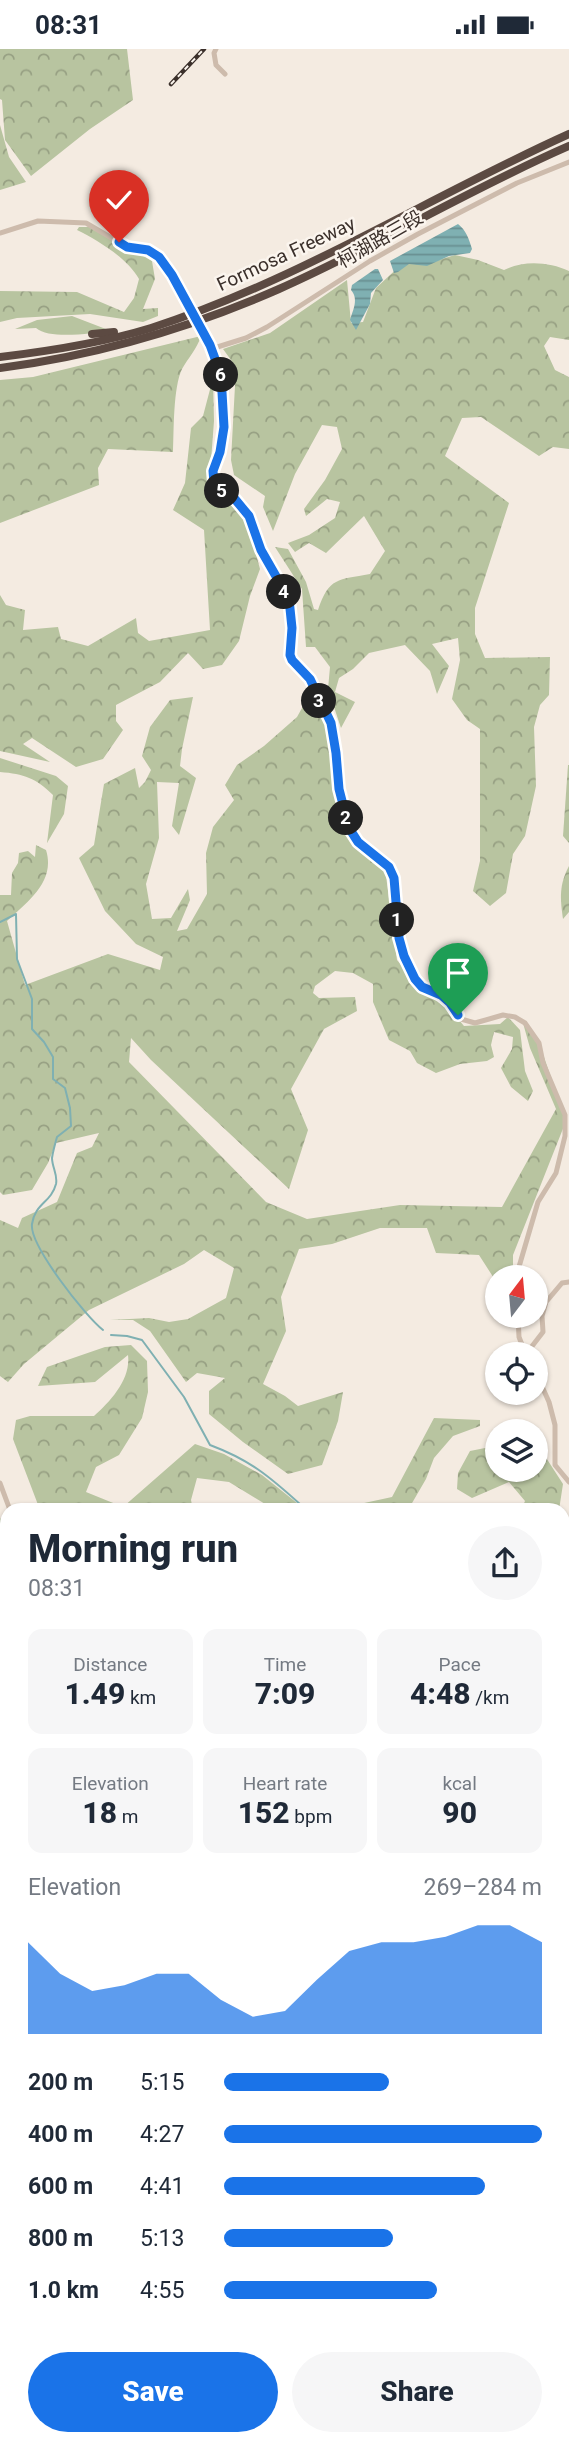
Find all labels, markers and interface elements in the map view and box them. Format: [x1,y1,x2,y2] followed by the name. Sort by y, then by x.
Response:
[35,10,102,40] text: 08:31
[89,170,149,242] pin
[100,181,138,219] icon: check
[333,205,427,273] street label: 柯湖路三段
[213,212,359,296] street label: Formosa Freeway
[204,357,238,393] pin: 6
[215,363,226,386] text: 6
[204,473,240,509] pin: 5
[216,479,227,502] text: 5
[266,575,302,609] pin: 4
[278,580,289,603] text: 4
[302,683,336,719] pin: 3
[313,689,324,712] text: 3
[328,801,364,835] pin: 2
[340,806,351,829] text: 2
[380,903,414,937] pin: 1
[391,908,402,931] text: 1
[428,943,488,1015] pin
[439,954,477,992] icon: arrive
[485,1265,548,1328] north arrow
[485,1265,548,1482] map controls
[485,1342,548,1405] button: locate
[485,1419,548,1482] button: layers
[468,1526,542,1600] button: share
[28,1527,238,1571] text: Morning run
[28,1575,85,1602] text: 08:31
[73,1653,147,1676] text: Distance
[264,1653,306,1676] text: Time
[439,1653,481,1676] text: Pace
[64,1676,125,1711] text: 1.49
[255,1676,315,1711] text: 7:09
[410,1676,471,1711] text: 4:48
[125,1686,156,1709] text: km
[471,1686,509,1709] text: /km
[72,1772,149,1795] text: Elevation
[243,1772,327,1795] text: Heart rate
[442,1772,477,1795] text: kcal
[82,1795,117,1830] text: 18
[238,1795,290,1830] text: 152
[442,1795,477,1830] text: 90
[117,1805,138,1828] text: m
[290,1805,332,1828] text: bpm
[28,1874,121,1901] text: Elevation
[423,1874,542,1901] text: 269–284 m
[28,2069,93,2096] text: 200 m
[140,2069,184,2096] text: 5:15
[28,2121,93,2148] text: 400 m
[140,2121,184,2148] text: 4:27
[28,2173,93,2200] text: 600 m
[140,2173,184,2200] text: 4:41
[28,2225,93,2252] text: 800 m
[140,2225,184,2252] text: 5:13
[28,2277,99,2304] text: 1.0 km
[140,2277,184,2304] text: 4:55
[28,2352,278,2432] button: Save
[292,2352,542,2432] button: Share

